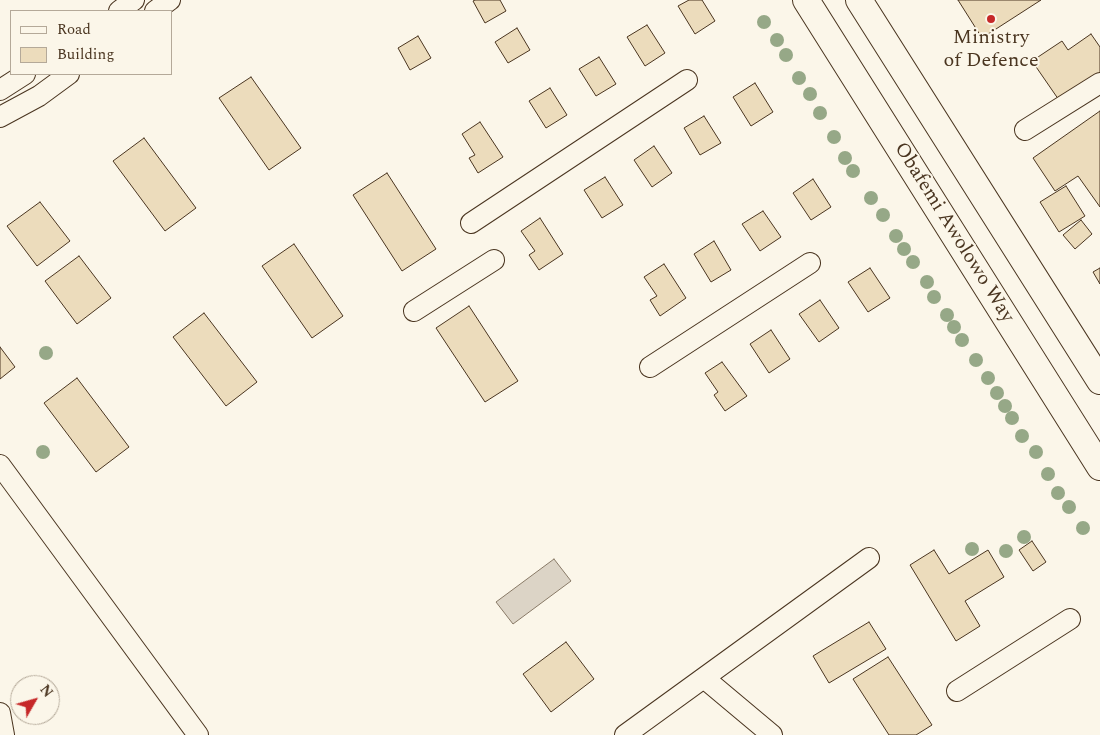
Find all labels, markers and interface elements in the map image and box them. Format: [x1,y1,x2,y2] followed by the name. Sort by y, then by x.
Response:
[10,10,172,75] legend
[985,13,997,25] marker: Ministry of Defence
[57,18,91,41] text: Road
[943,27,1039,74] place label: Ministry of Defence
[57,43,114,66] text: Building
[888,138,1018,328] street label: Obafemi Awolowo Way
[10,675,60,725] north arrow
[35,680,58,702] text: N

